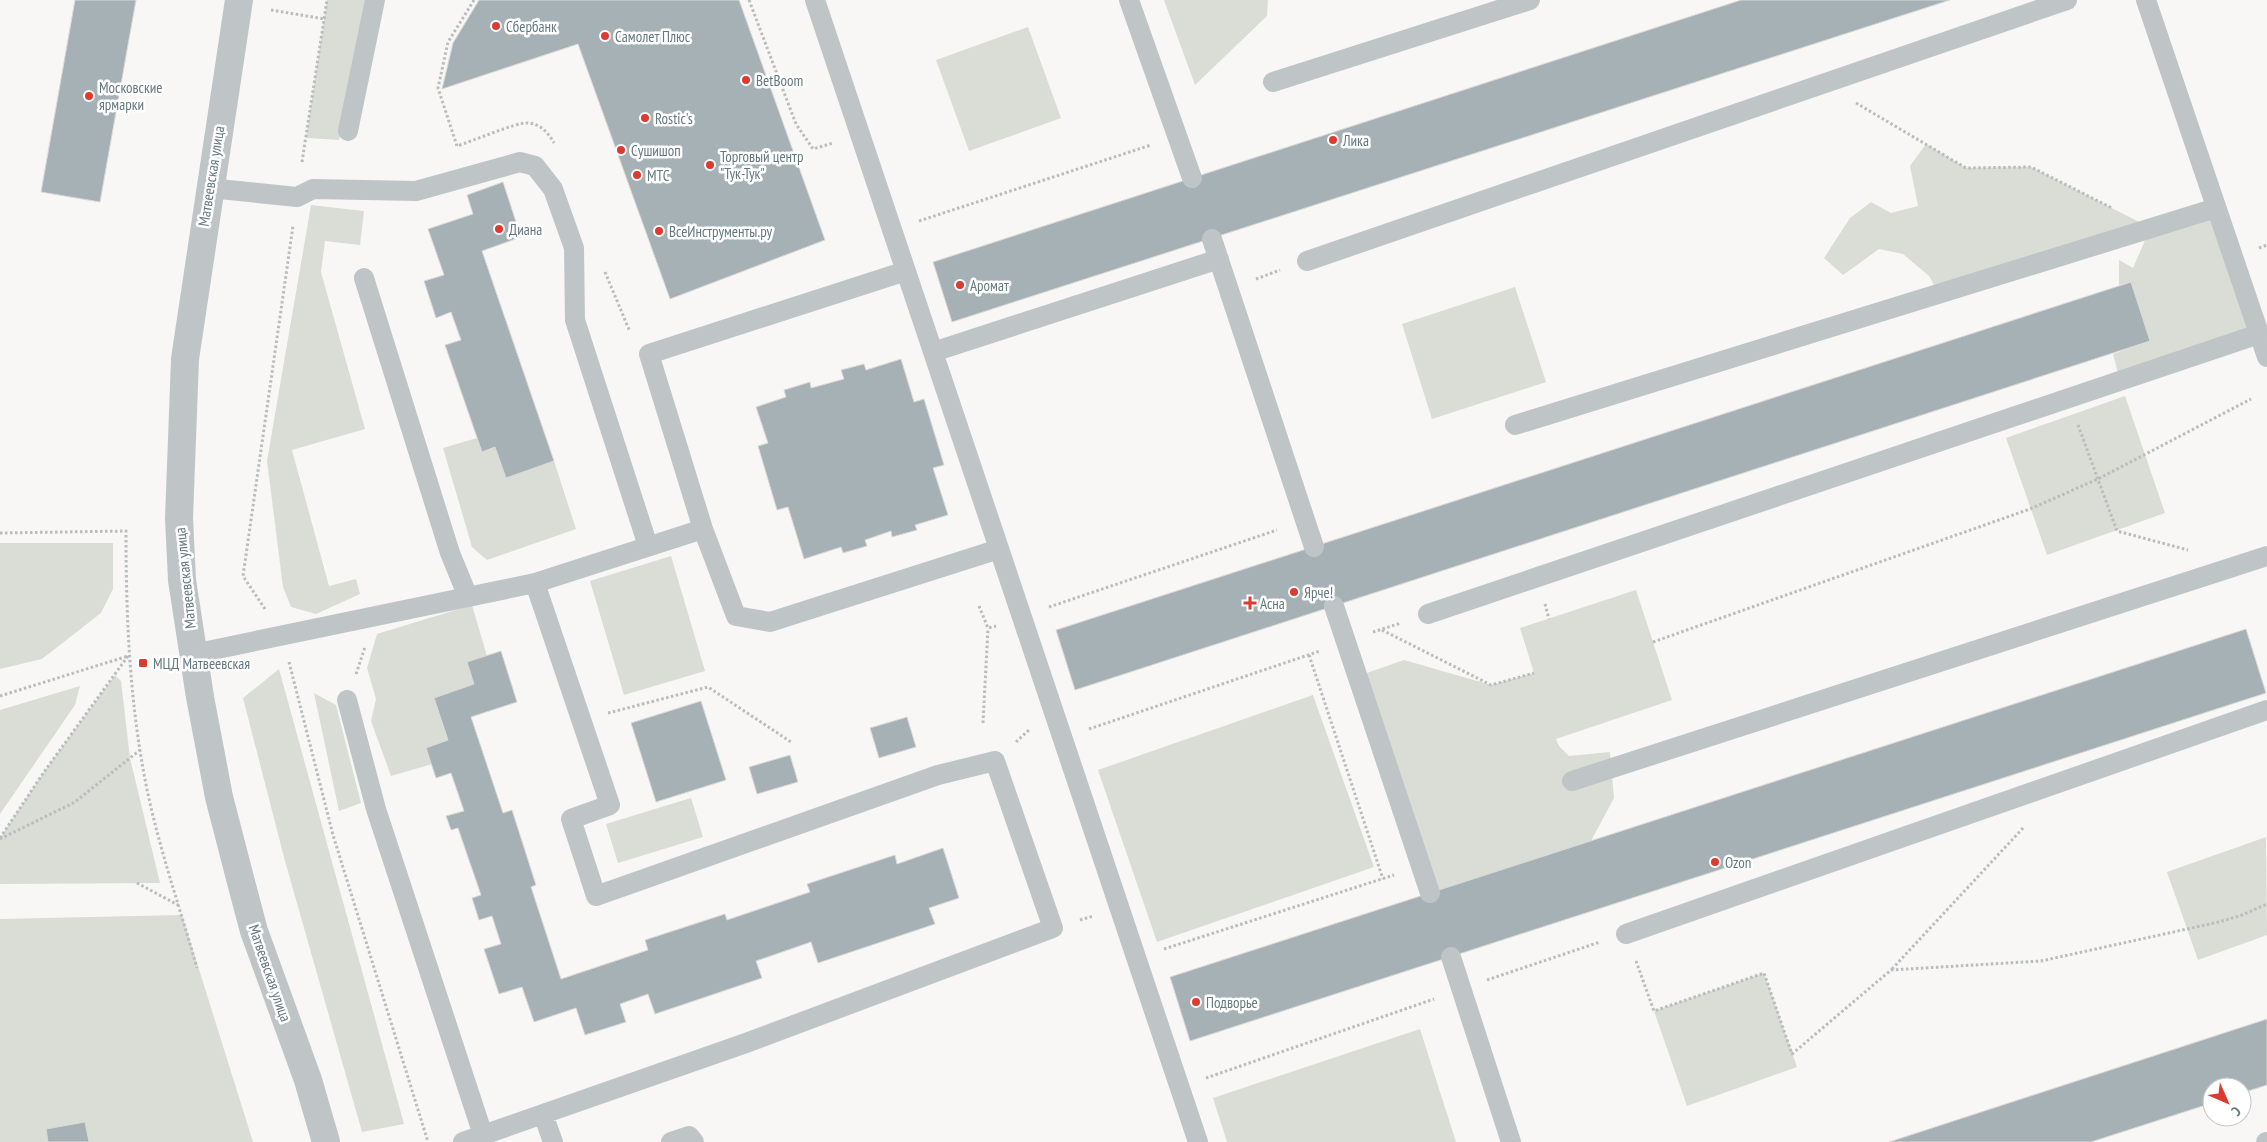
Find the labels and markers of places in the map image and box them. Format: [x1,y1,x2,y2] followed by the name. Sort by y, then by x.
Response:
[506,17,557,36] place label: Сбербанк
[490,20,502,32] marker: Сбербанк
[615,27,691,46] place label: Самолет Плюс
[599,30,611,42] marker: Самолет Плюс
[756,71,803,90] place label: BetBoom
[740,74,752,86] marker: BetBoom
[99,78,163,114] place label: Московские ярмарки
[83,90,95,102] marker: Московские ярмарки
[655,109,693,128] place label: Rostic's
[639,112,651,124] marker: Rostic's
[1342,131,1369,150] place label: Лика
[1327,134,1339,146] marker: Лика
[631,141,681,160] place label: Сушишоп
[615,144,627,156] marker: Сушишоп
[720,147,803,183] place label: Торговый центр "Тук-Тук"
[704,159,716,171] marker: Торговый центр "Тук-Тук"
[647,166,670,185] place label: МТС
[631,169,643,181] marker: МТС
[509,220,542,239] place label: Диана
[669,222,773,241] place label: ВсеИнструменты.ру
[493,223,505,235] marker: Диана
[653,225,665,237] marker: ВсеИнструменты.ру
[970,276,1009,295] place label: Аромат
[954,279,966,291] marker: Аромат
[1304,583,1333,602] place label: Ярче!
[1288,586,1300,598] marker: Ярче!
[1260,594,1285,613] place label: Асна
[1244,597,1256,609] marker: Асна
[153,654,250,673] place label: МЦД Матвеевская
[137,657,149,669] marker: МЦД Матвеевская
[1725,853,1751,872] place label: Ozon
[1709,856,1721,868] marker: Ozon
[1206,993,1258,1012] place label: Подворье
[1190,996,1202,1008] marker: Подворье

